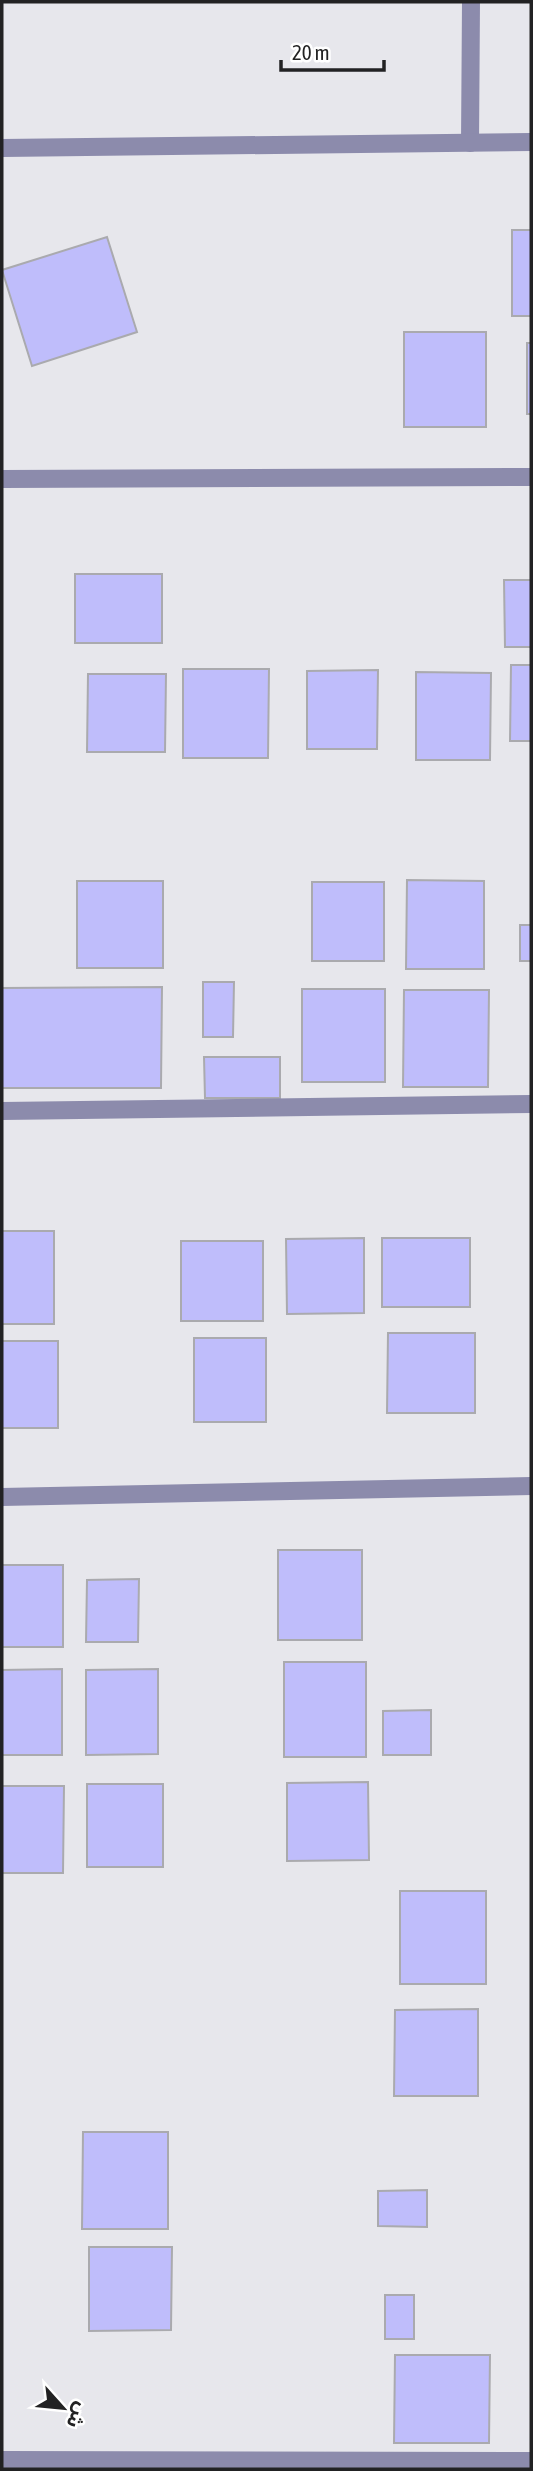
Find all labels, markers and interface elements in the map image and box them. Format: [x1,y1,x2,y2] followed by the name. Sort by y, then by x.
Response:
[281,28,384,72] scale bar
[292,40,330,64] text: 20 m
[28,2373,98,2443] north arrow
[62,2399,94,2432] text: ش

